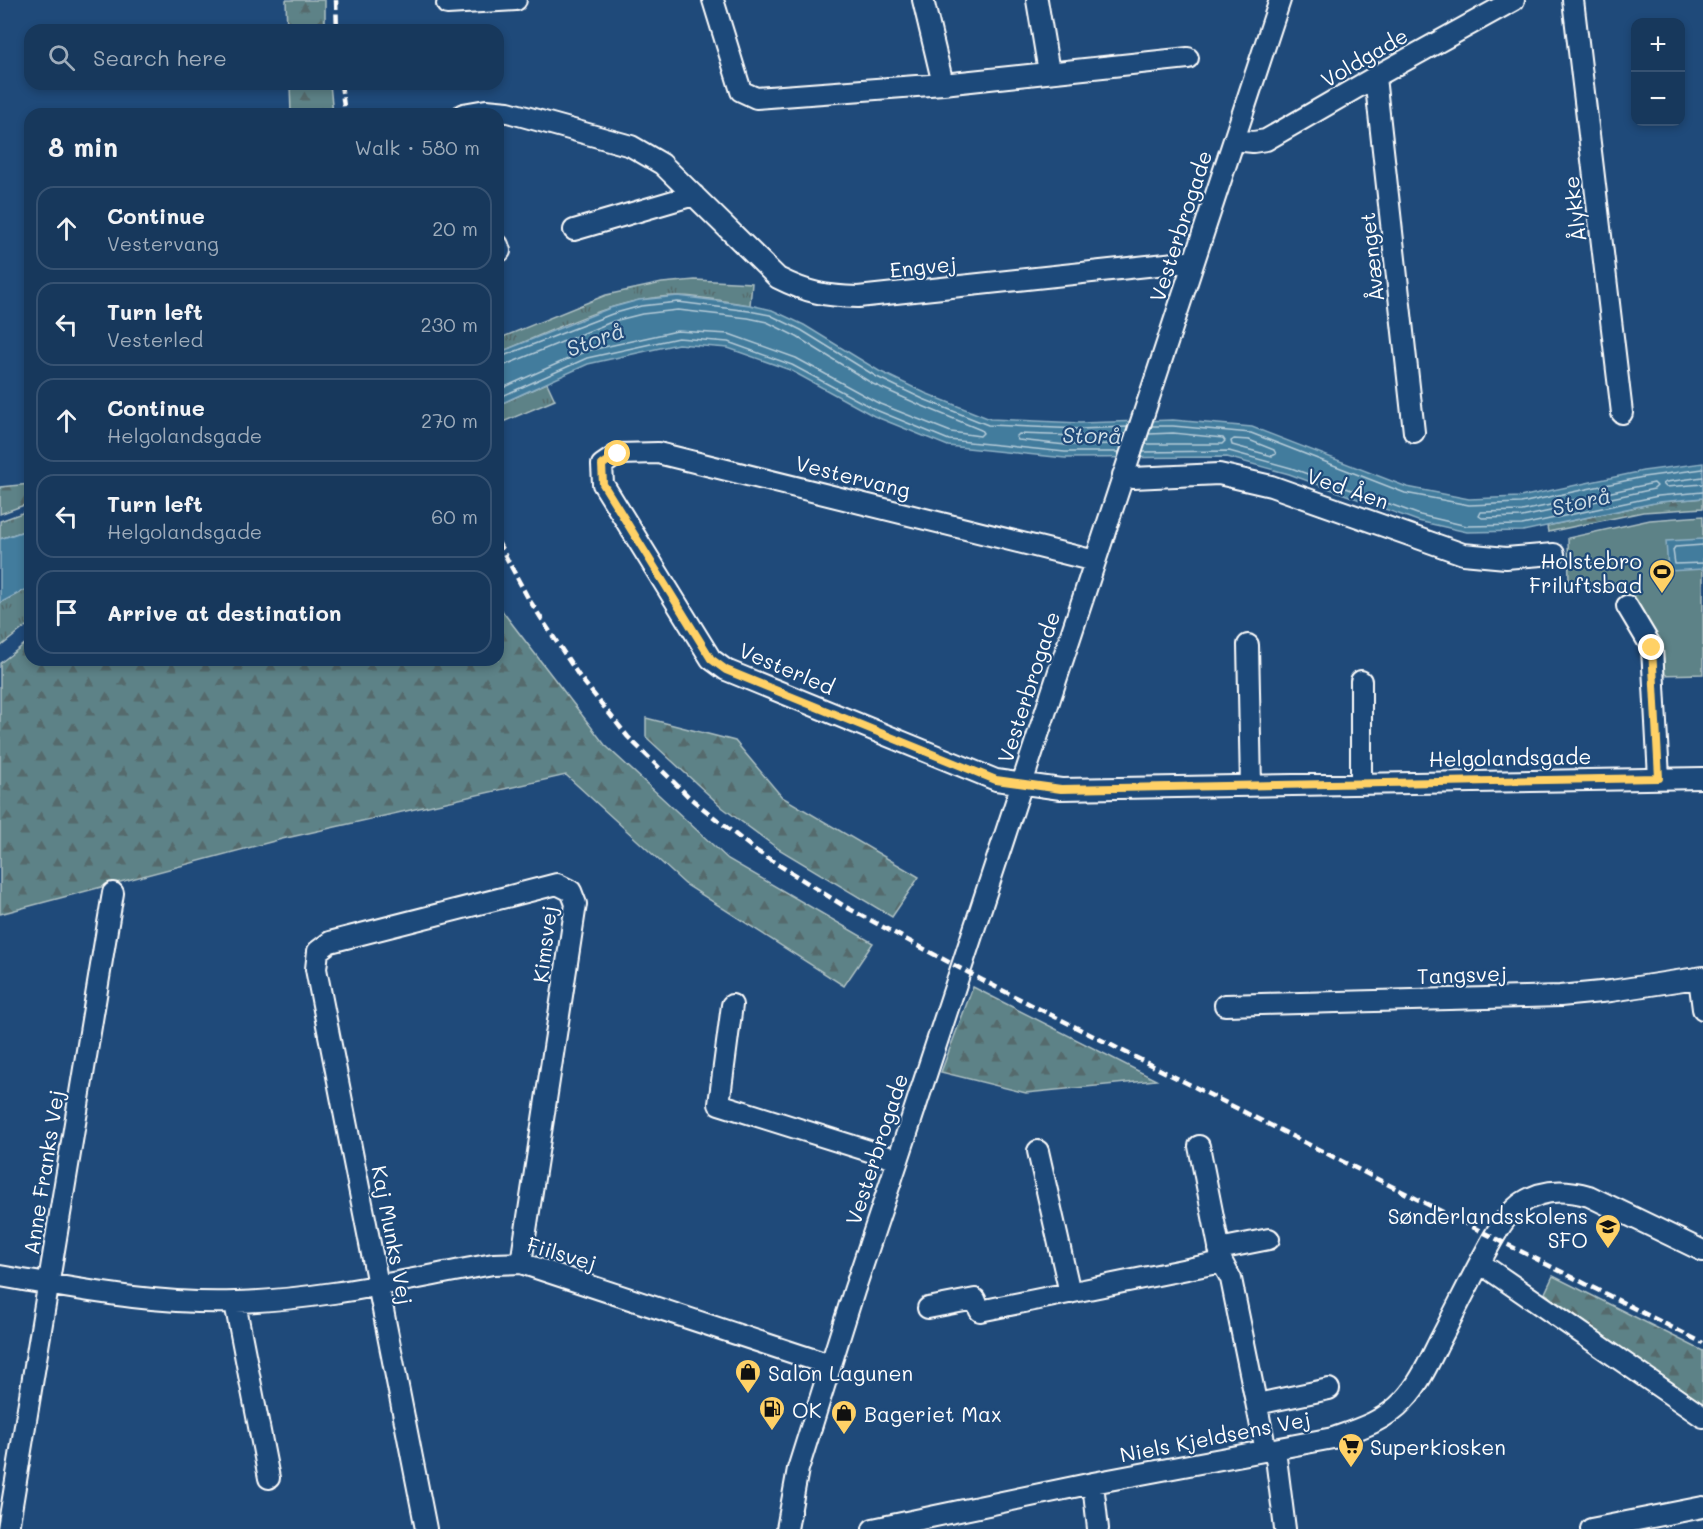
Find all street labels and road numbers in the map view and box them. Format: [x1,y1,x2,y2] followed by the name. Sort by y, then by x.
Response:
[1316,21,1412,93] street label: Voldgade
[1143,147,1217,305] street label: Vesterbrogade
[1557,175,1591,243] street label: Ålykke
[1353,211,1389,303] street label: Åvænget
[888,249,958,283] street label: Engvej
[793,449,913,503] street label: Vestervang
[1303,461,1393,515] street label: Ved Åen
[991,608,1065,766] street label: Vesterbrogade
[735,636,839,700] street label: Vesterled
[1428,742,1592,772] street label: Helgolandsgade
[526,904,562,984] street label: Kimsvej
[1417,959,1507,989] street label: Tangsvej
[839,1070,913,1228] street label: Vesterbrogade
[17,1088,69,1256] street label: Anne Franks Vej
[366,1163,420,1307] street label: Kaj Munks Vej
[524,1230,600,1276] street label: Fiilsvej
[1117,1404,1313,1468] street label: Niels Kjeldsens Vej

